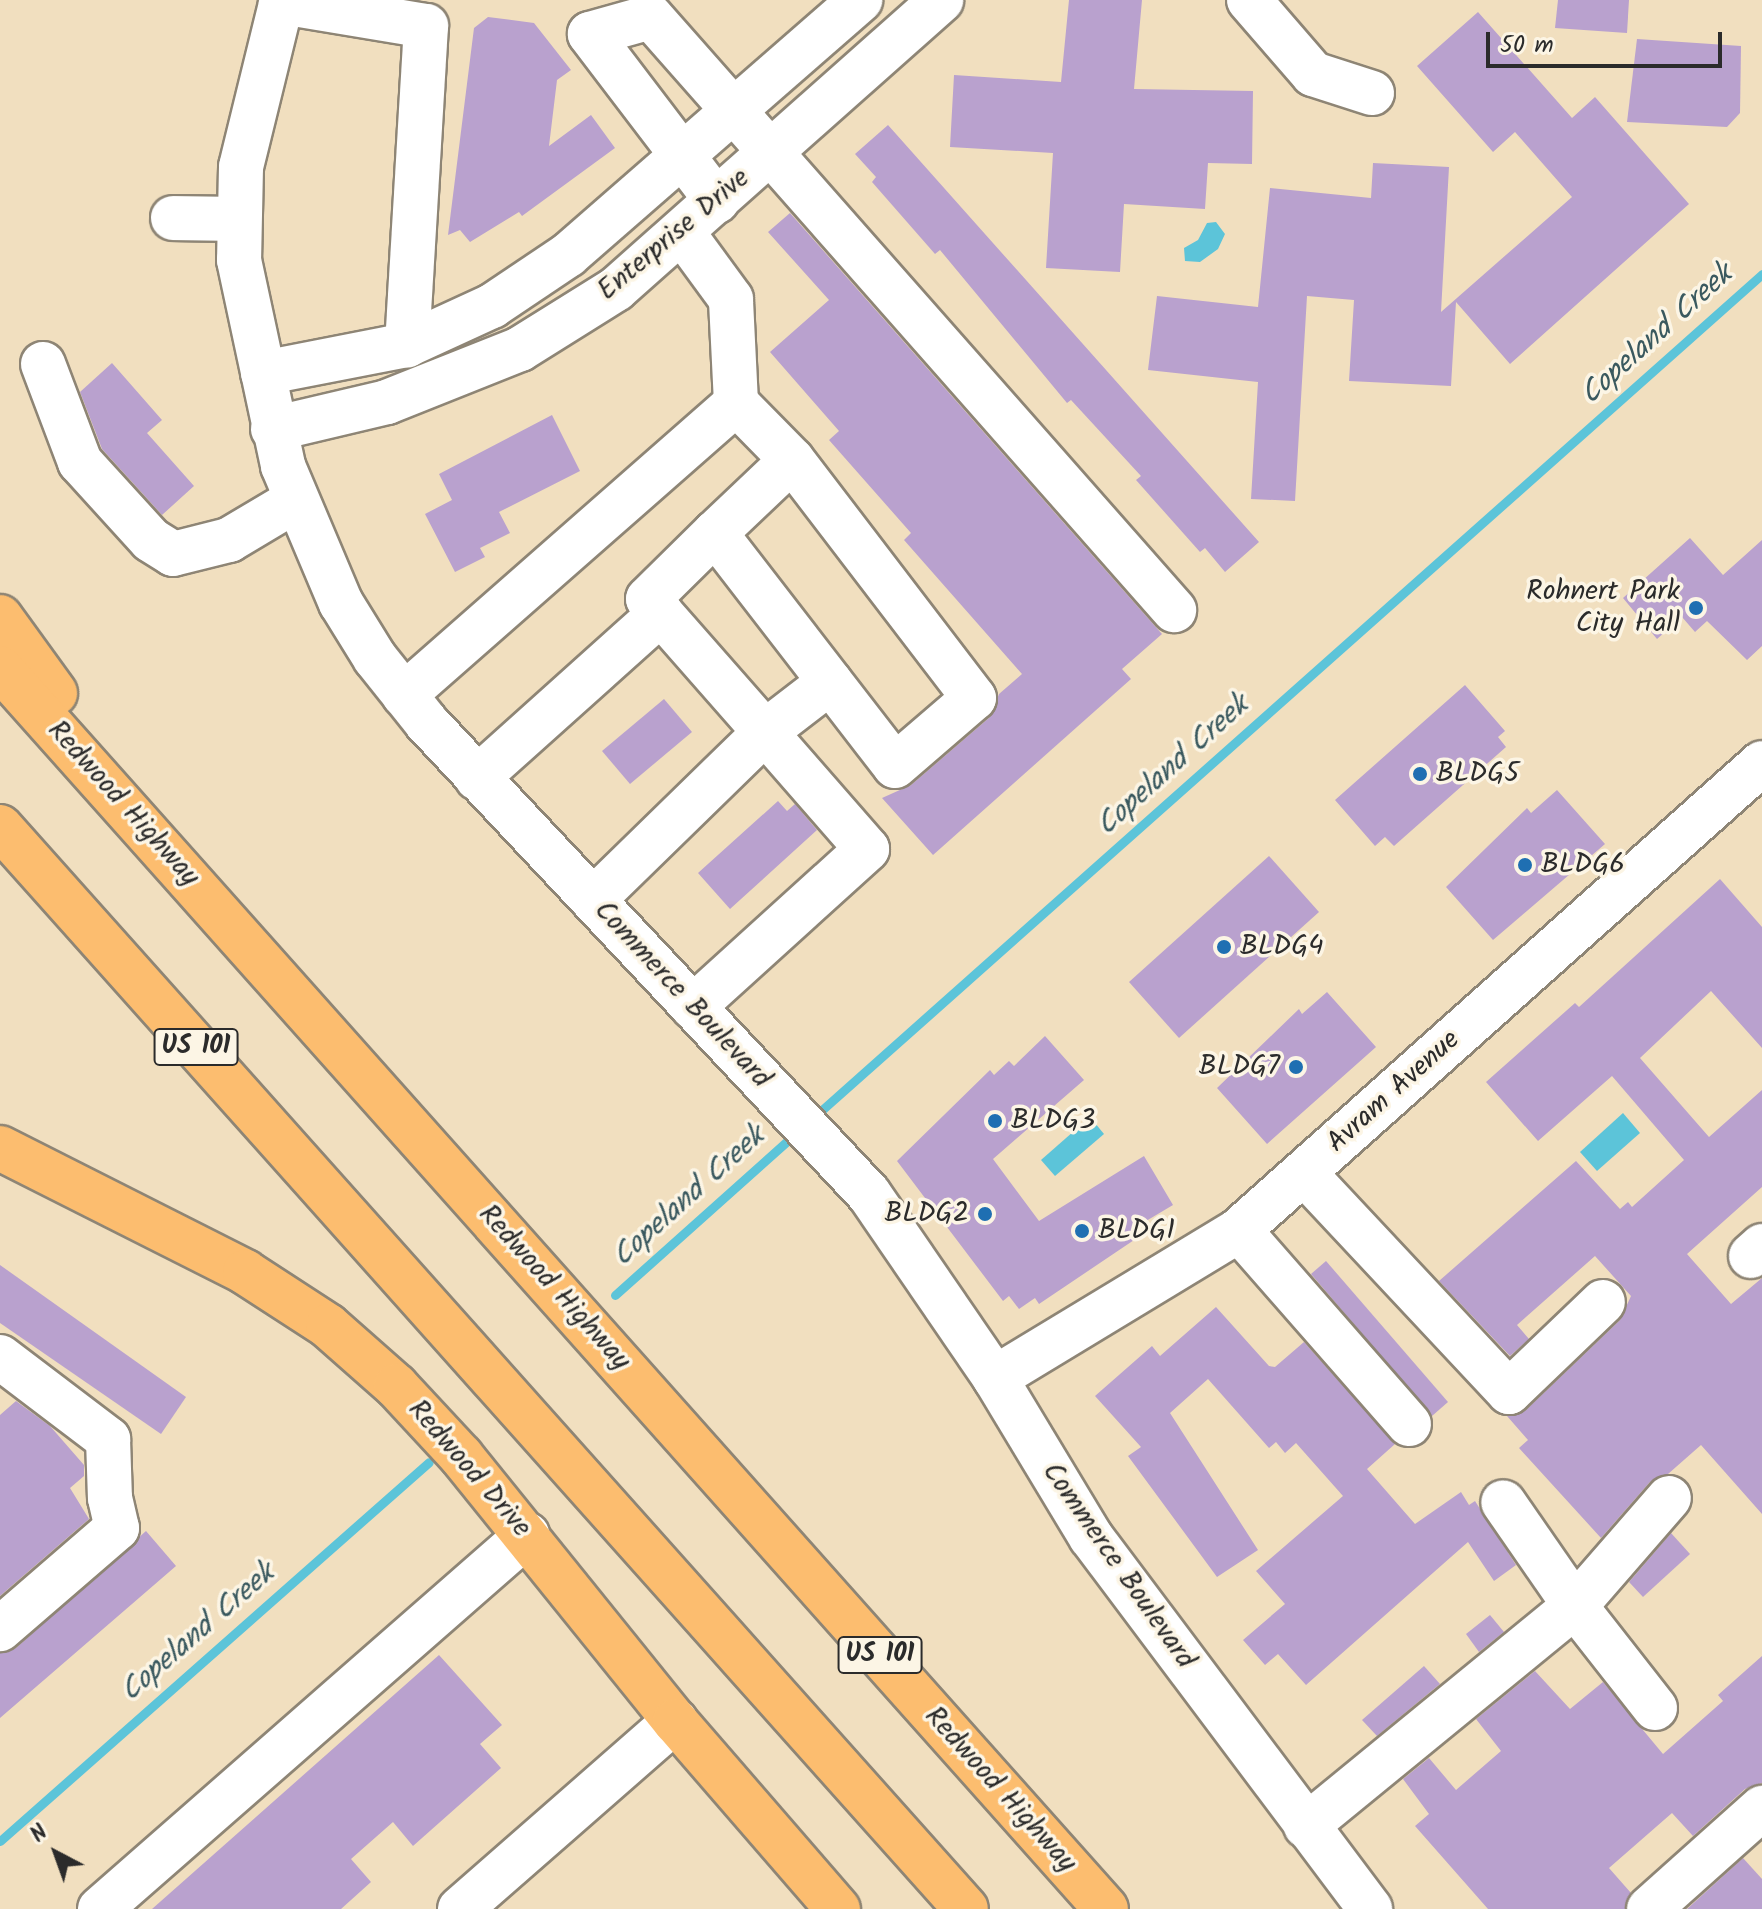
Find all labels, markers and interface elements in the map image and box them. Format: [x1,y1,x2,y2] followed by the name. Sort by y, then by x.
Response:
[1490,16,1726,66] scale bar
[1500,26,1554,65] text: 50 m
[591,162,757,308] street label: Enterprise Drive
[1573,257,1741,413] water label: Copeland Creek
[1526,575,1680,641] place label: Rohnert Park City Hall
[1687,599,1705,617] marker: Rohnert Park City Hall
[1089,688,1257,844] water label: Copeland Creek
[40,714,206,894] street label: Redwood Highway
[1436,757,1519,791] place label: BLDG5
[1411,765,1429,783] marker: BLDG5
[1541,848,1625,882] place label: BLDG6
[1516,856,1534,874] marker: BLDG6
[587,894,777,1096] street label: Commerce Boulevard
[1240,930,1324,964] place label: BLDG4
[1215,938,1233,956] marker: BLDG4
[1321,1024,1467,1160] street label: Avram Avenue
[152,1025,240,1069] road number: US 101
[1199,1050,1280,1084] place label: BLDG7
[1287,1058,1305,1076] marker: BLDG7
[1011,1104,1095,1138] place label: BLDG3
[986,1112,1004,1130] marker: BLDG3
[605,1119,773,1275] water label: Copeland Creek
[884,1197,969,1231] place label: BLDG2
[471,1198,637,1378] street label: Redwood Highway
[976,1205,994,1223] marker: BLDG2
[1098,1214,1175,1248] place label: BLDG1
[1073,1222,1091,1240] marker: BLDG1
[400,1394,538,1544] street label: Redwood Drive
[1034,1456,1202,1676] street label: Commerce Boulevard
[113,1556,283,1710] water label: Copeland Creek
[836,1633,924,1677] road number: US 101
[917,1700,1083,1880] street label: Redwood Highway
[16,1813,96,1893] north arrow
[23,1817,57,1852] text: N

